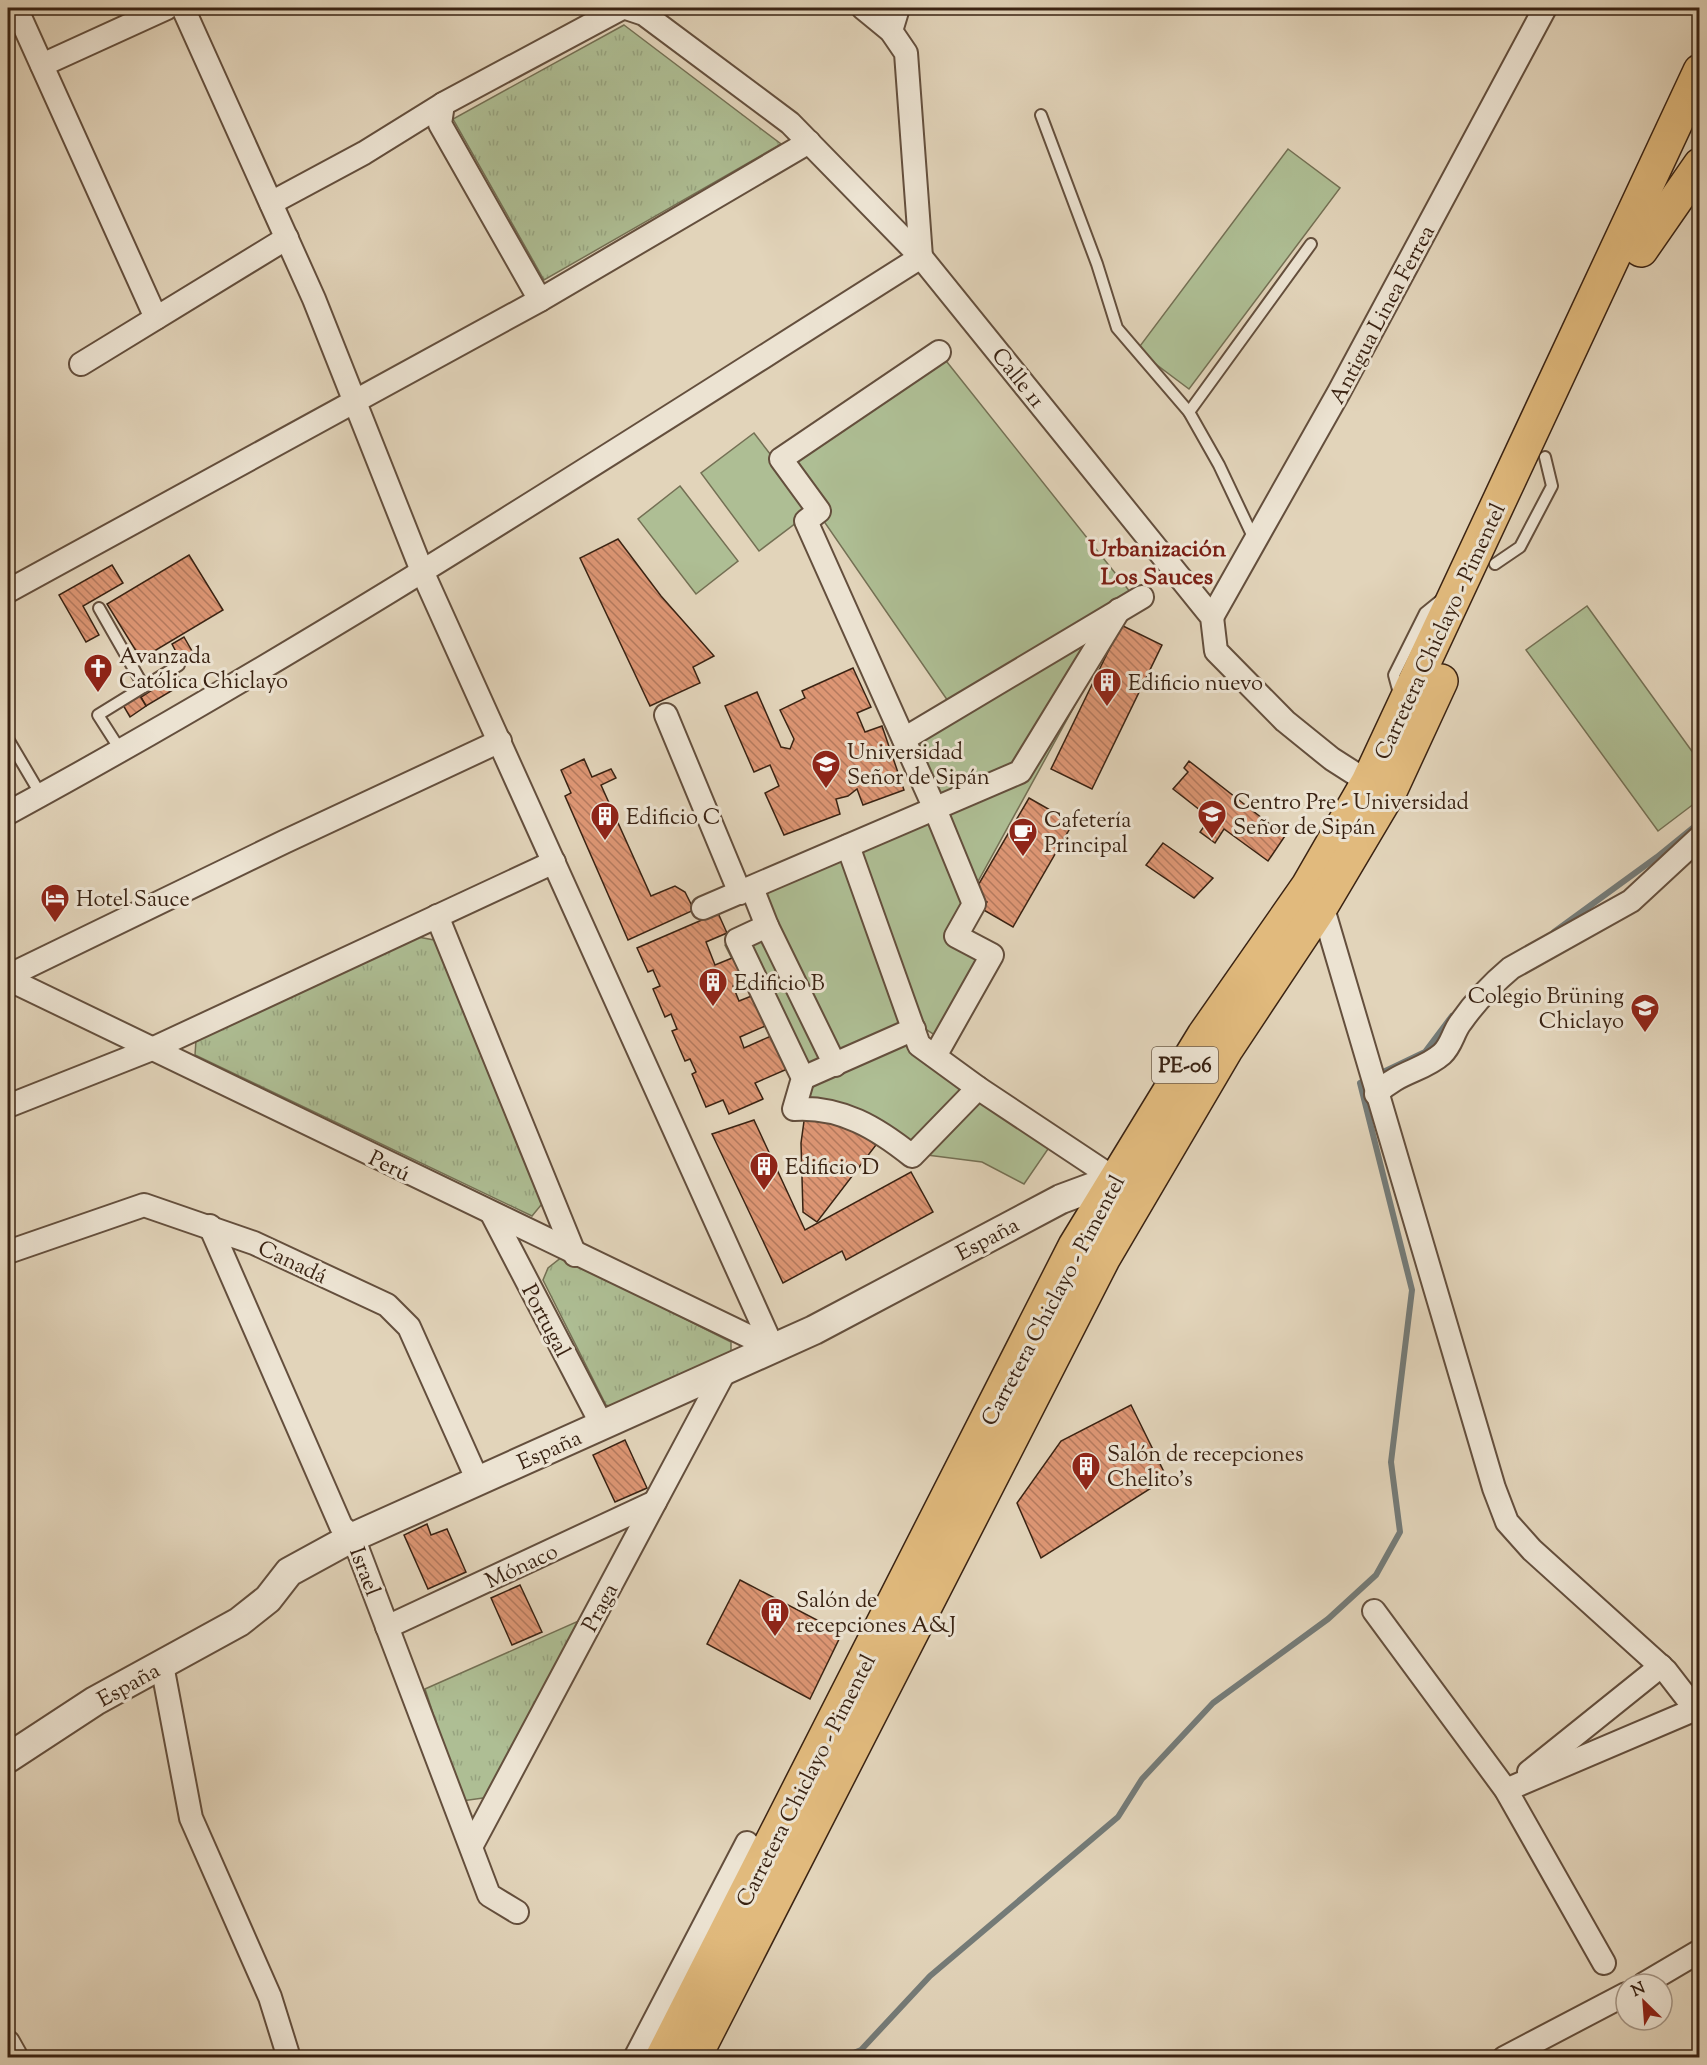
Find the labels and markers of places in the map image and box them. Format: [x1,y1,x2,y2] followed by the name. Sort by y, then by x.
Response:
[119,642,288,699] place label: Avanzada Católica Chiclayo
[82,652,114,694] church icon: Avanzada Católica Chiclayo
[1091,666,1123,708] building icon: Edificio nuevo
[1128,669,1263,701] place label: Edificio nuevo
[847,738,990,795] place label: Universidad Señor de Sipán
[810,748,842,790] school or university icon: Universidad Señor de Sipán
[1233,788,1469,845] place label: Centro Pre - Universidad Señor de Sipán
[1196,798,1228,840] school or university icon: Centro Pre - Universidad Señor de Sipán
[589,800,621,842] building icon: Edificio C
[626,803,720,835] place label: Edificio C
[1044,806,1131,863] place label: Cafetería Principal
[1007,816,1039,858] cafe icon: Cafetería Principal
[39,882,71,924] hotel icon: Hotel Sauce
[76,885,190,917] place label: Hotel Sauce
[697,966,729,1008] building icon: Edificio B
[734,969,825,1001] place label: Edificio B
[1468,982,1624,1039] place label: Colegio Brüning Chiclayo
[1629,992,1661,1034] school or university icon: Colegio Brüning Chiclayo
[748,1150,780,1192] building icon: Edificio D
[785,1153,879,1185] place label: Edificio D
[1107,1440,1304,1497] place label: Salón de recepciones Chelito's
[1070,1450,1102,1492] building icon: Salón de recepciones Chelito's
[796,1586,956,1643] place label: Salón de recepciones A&J
[759,1596,791,1638] building icon: Salón de recepciones A&J

